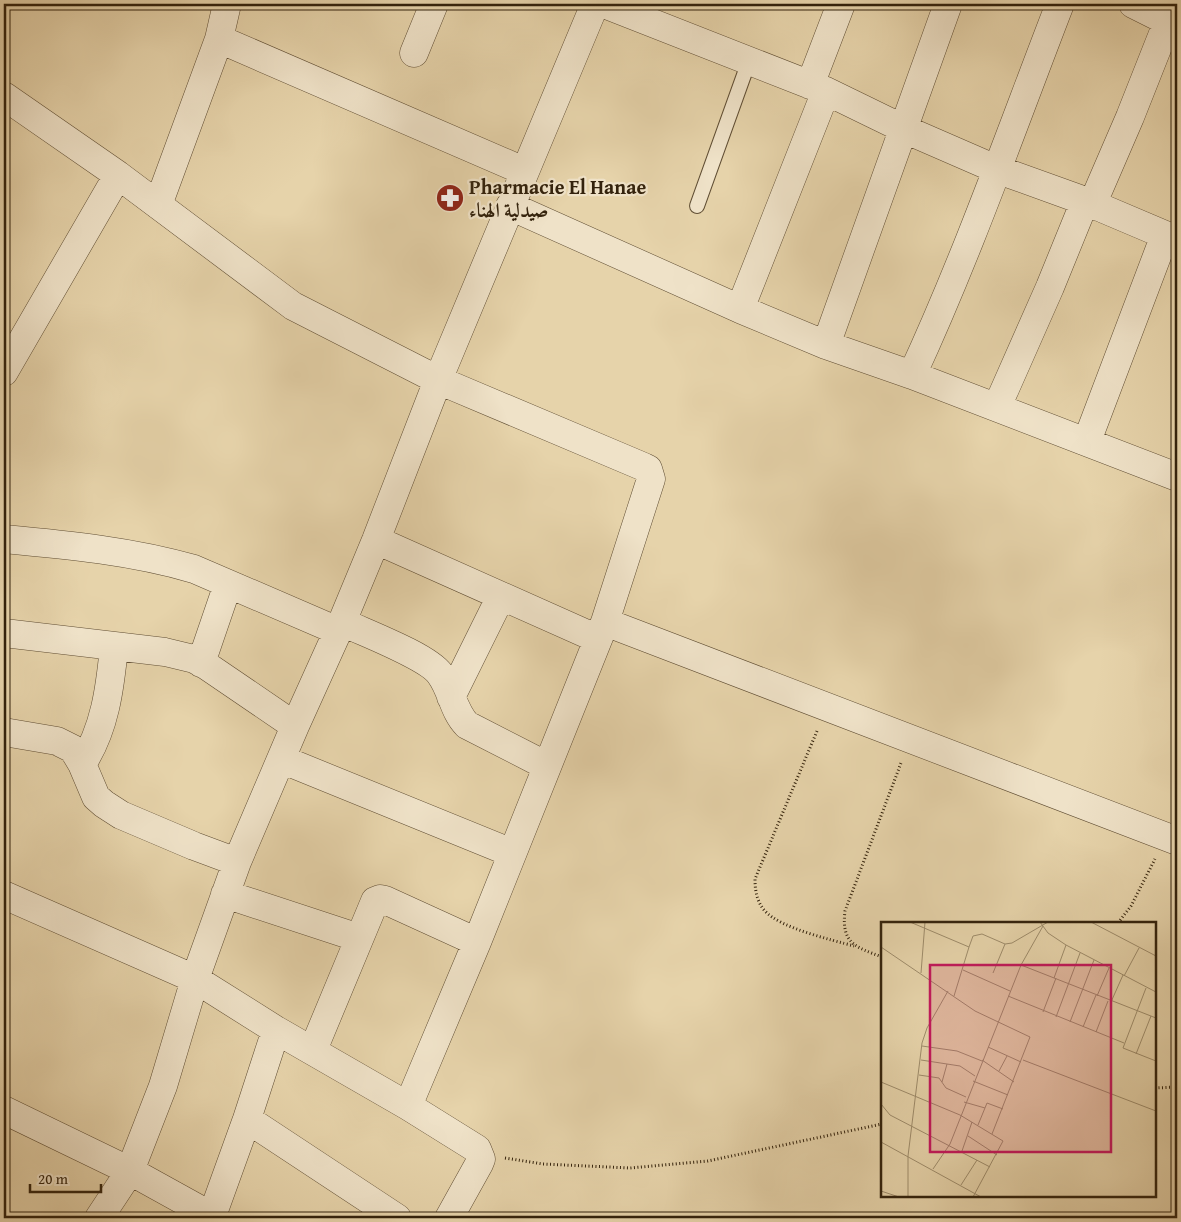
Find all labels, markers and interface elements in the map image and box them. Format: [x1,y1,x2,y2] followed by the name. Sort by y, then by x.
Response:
[469,172,646,224] place label: Pharmacie El Hanae صيدلية الهناء
[435,183,465,213] pharmacy icon: Pharmacie El Hanae صيدلية الهناء
[881,922,1156,1197] inset map
[30,1162,101,1194] scale bar
[38,1168,69,1189] text: 20 m

